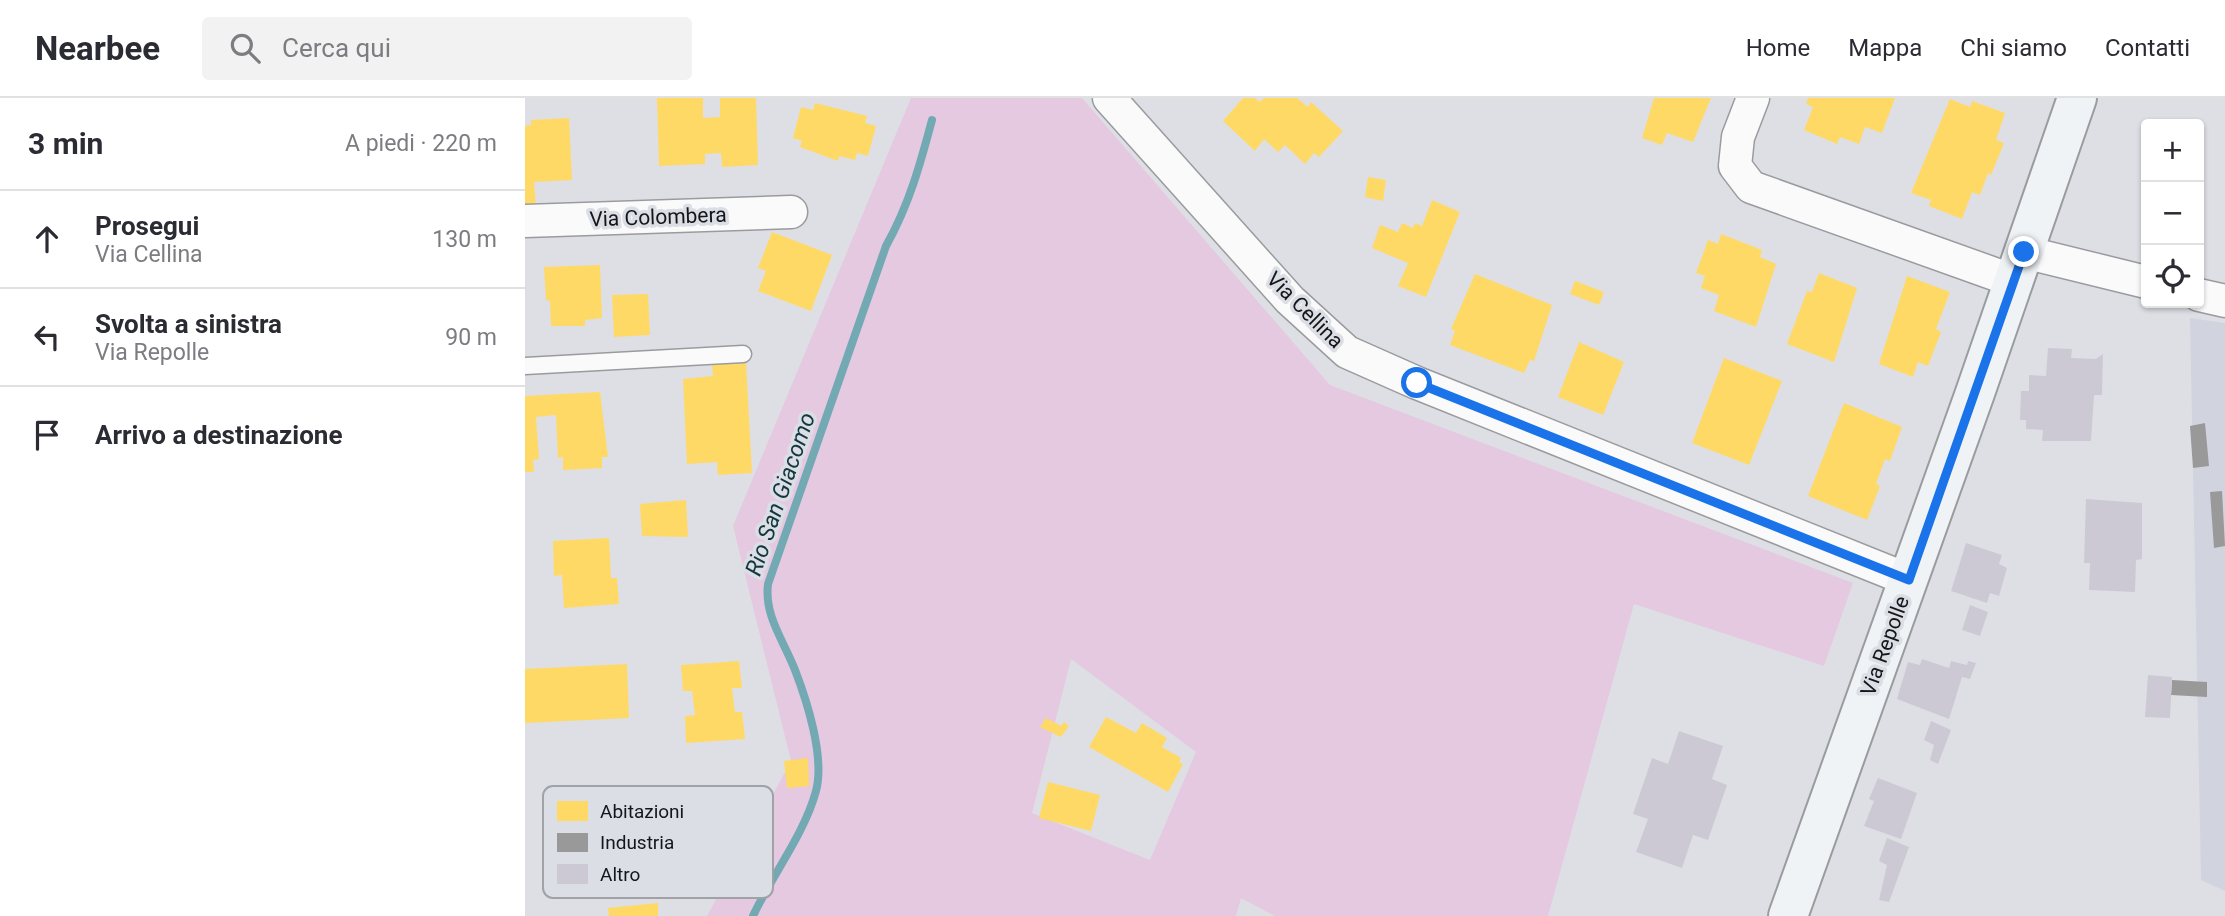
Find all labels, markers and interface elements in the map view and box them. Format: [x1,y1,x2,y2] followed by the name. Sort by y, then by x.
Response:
[202,17,692,80] search box
[35,29,160,68] text: Nearbee
[226,29,264,67] icon: search
[282,33,391,63] text: Cerca qui
[1746,34,1810,62] text: Home
[1848,34,1922,62] text: Mappa
[1960,34,2067,62] text: Chi siamo
[2105,34,2190,62] text: Contatti
[2141,119,2204,308] map controls
[2141,119,2204,182] button: +
[28,126,103,161] text: 3 min
[345,130,497,157] text: A piedi · 220 m
[2141,182,2204,245] button: −
[589,203,727,231] street label: Via Colombera
[95,211,199,241] text: Prosegui
[28,220,66,258] icon: ahead
[432,226,497,253] text: 130 m
[2008,236,2039,267] route end
[95,241,203,268] text: Via Cellina
[2141,245,2204,308] button: locate
[1262,267,1348,353] street label: Via Cellina
[95,309,282,339] text: Svolta a sinistra
[28,318,66,356] icon: left
[445,324,497,351] text: 90 m
[95,339,209,366] text: Via Repolle
[1401,367,1432,398] route start
[740,409,821,579] water label: Rio San Giacomo
[28,416,66,454] icon: arrive
[95,420,342,450] text: Arrivo a destinazione
[1856,593,1914,699] street label: Via Repolle
[543,786,773,898] legend
[600,800,684,823] text: Abitazioni
[600,831,674,854] text: Industria
[600,863,640,886] text: Altro

